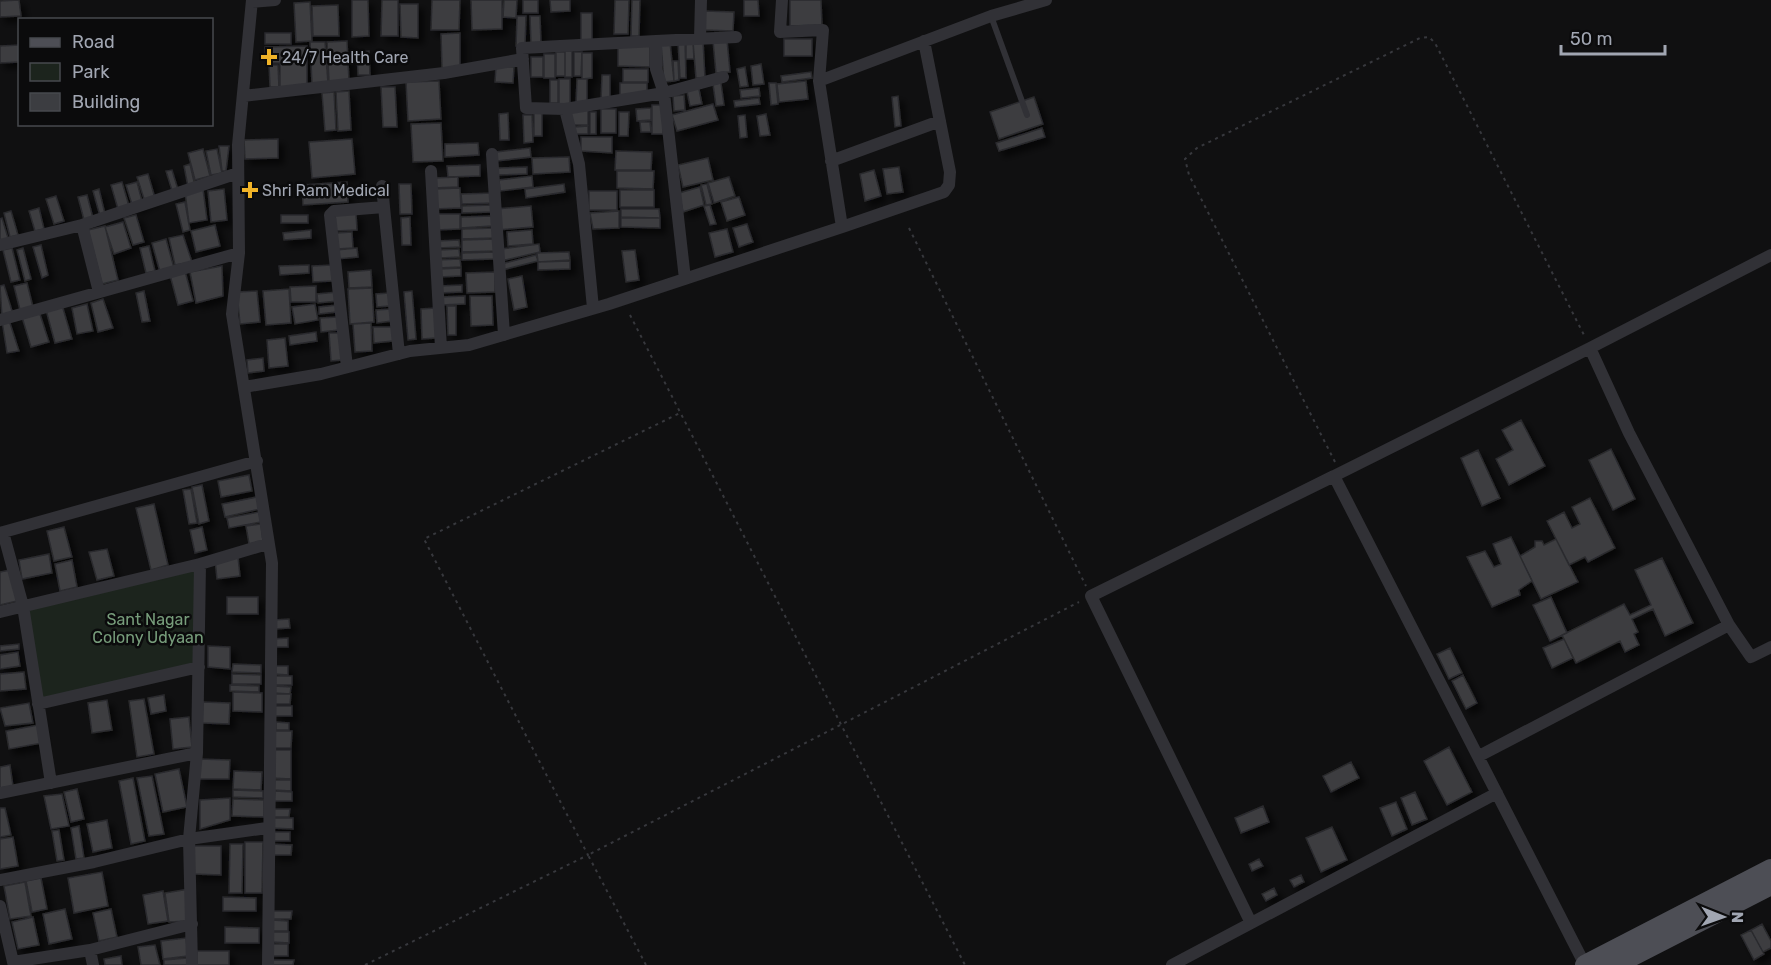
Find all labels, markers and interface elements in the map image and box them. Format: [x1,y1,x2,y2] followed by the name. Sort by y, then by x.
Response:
[18,18,213,126] legend
[1561,18,1664,56] scale bar
[1570,28,1613,50] text: 50 m
[72,31,115,53] text: Road
[260,48,278,66] marker: 24/7 Health Care
[282,48,408,67] place label: 24/7 Health Care
[72,61,110,83] text: Park
[72,91,140,113] text: Building
[262,181,390,200] place label: Shri Ram Medical
[243,183,257,197] marker: Shri Ram Medical
[92,610,204,647] park label: Sant Nagar Colony Udyaan
[1693,887,1753,947] north arrow
[1728,911,1747,923] text: N

